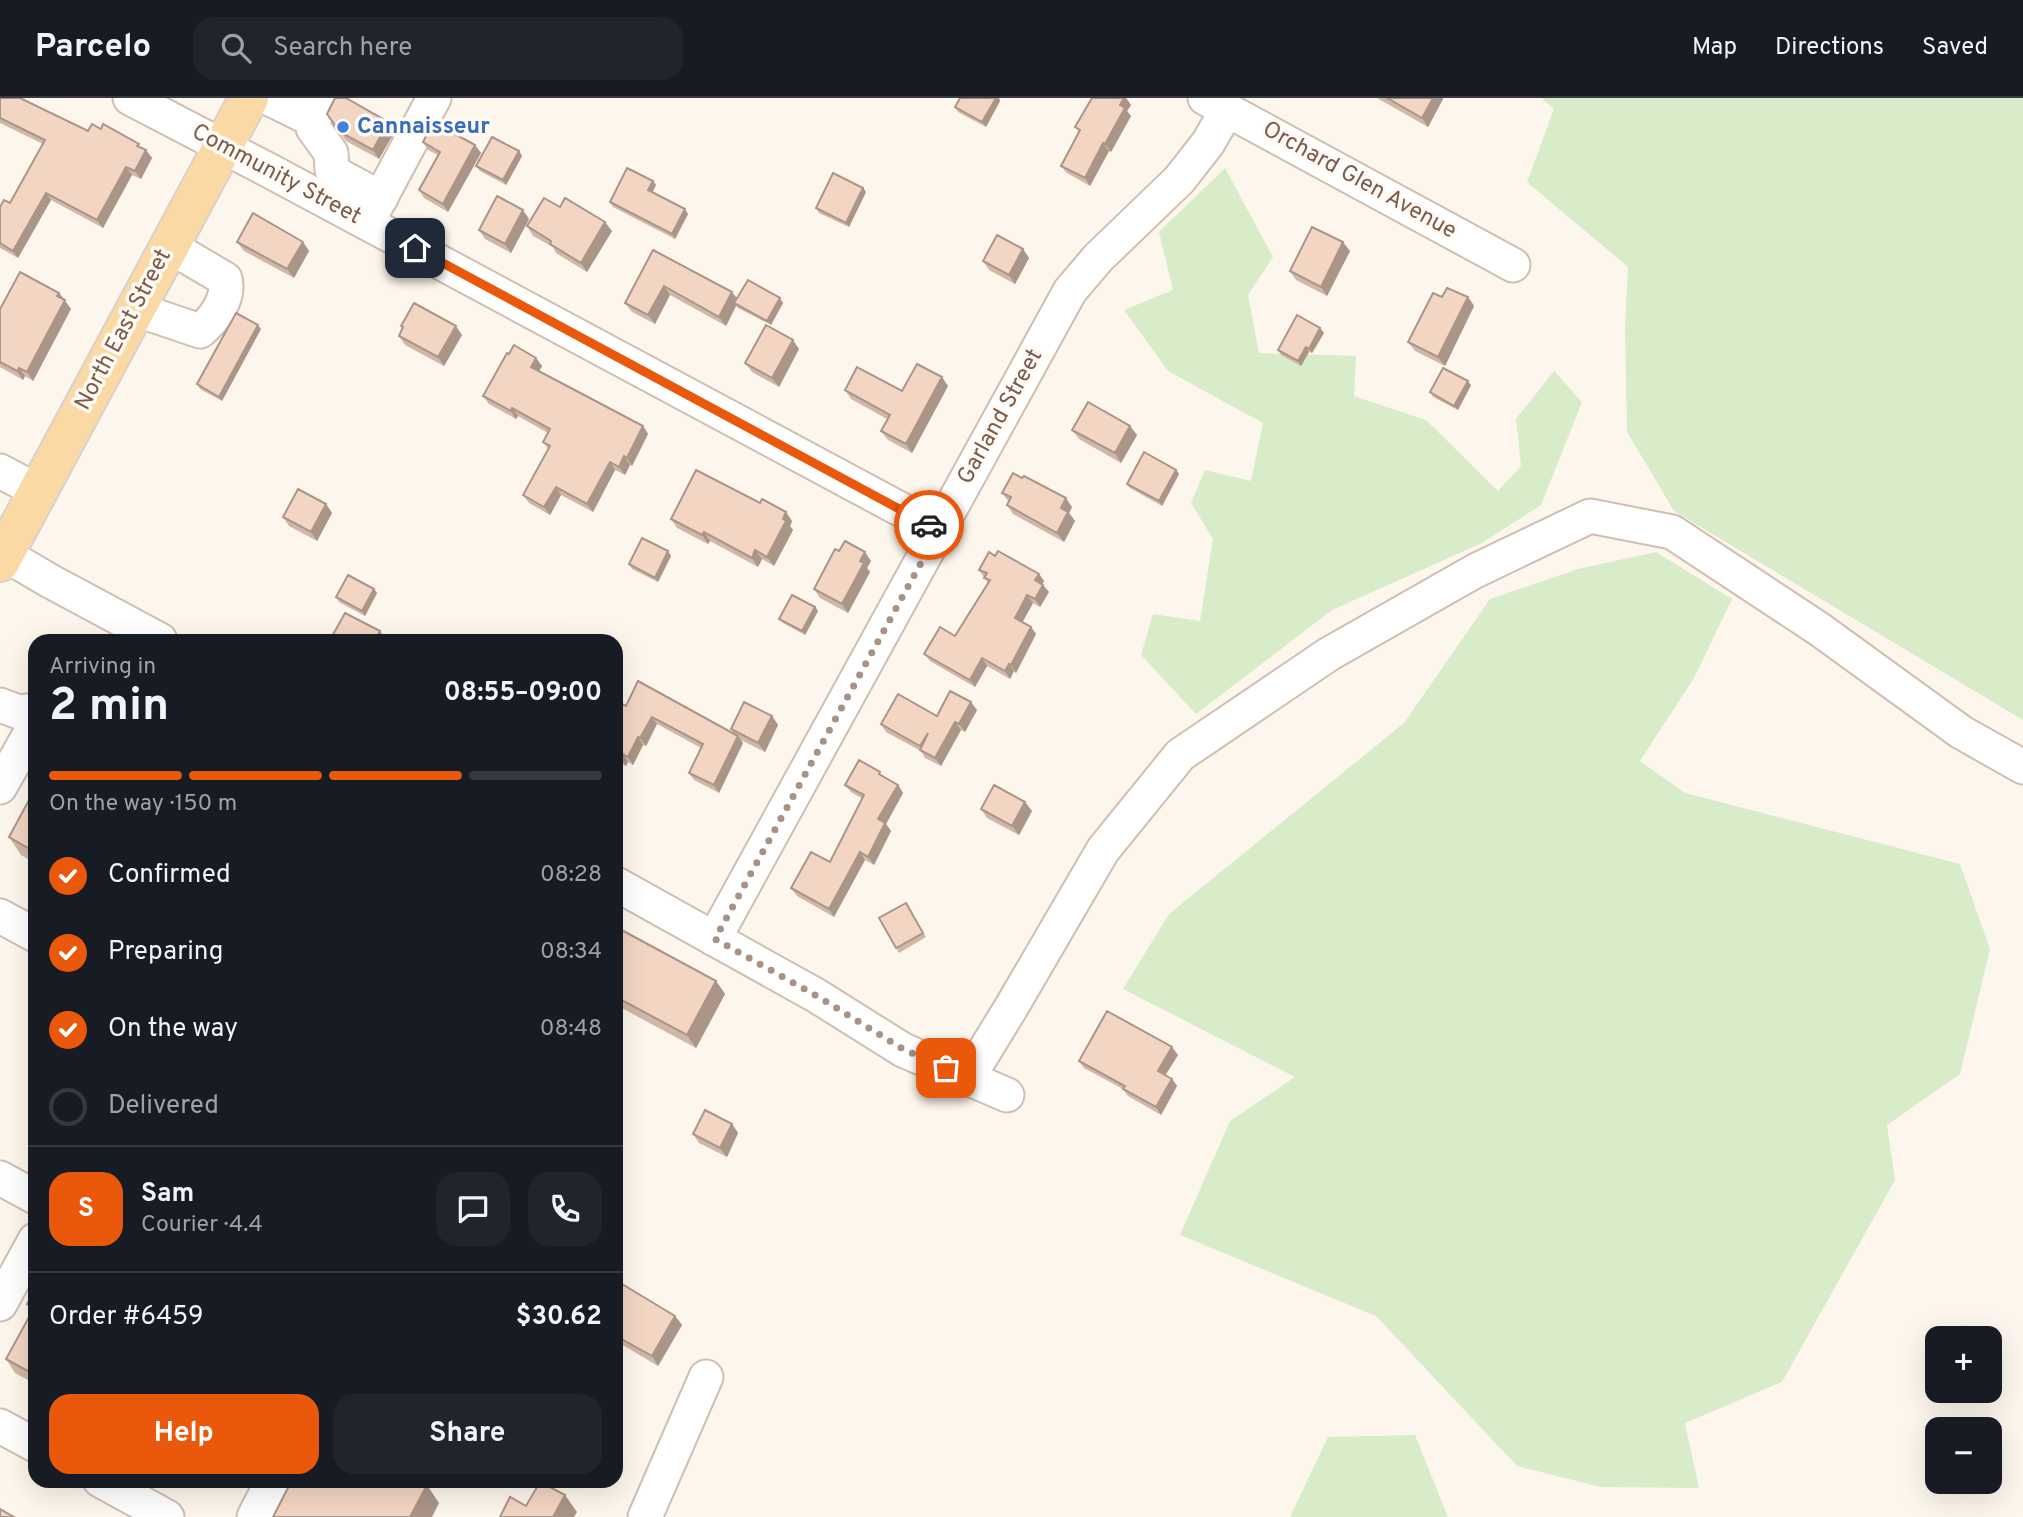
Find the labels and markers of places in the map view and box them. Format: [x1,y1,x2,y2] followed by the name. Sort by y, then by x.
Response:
[357,113,490,142] place label: Cannaisseur
[335,119,351,135] marker: Cannaisseur
[385,218,445,278] pin
[916,1038,976,1098] pin

